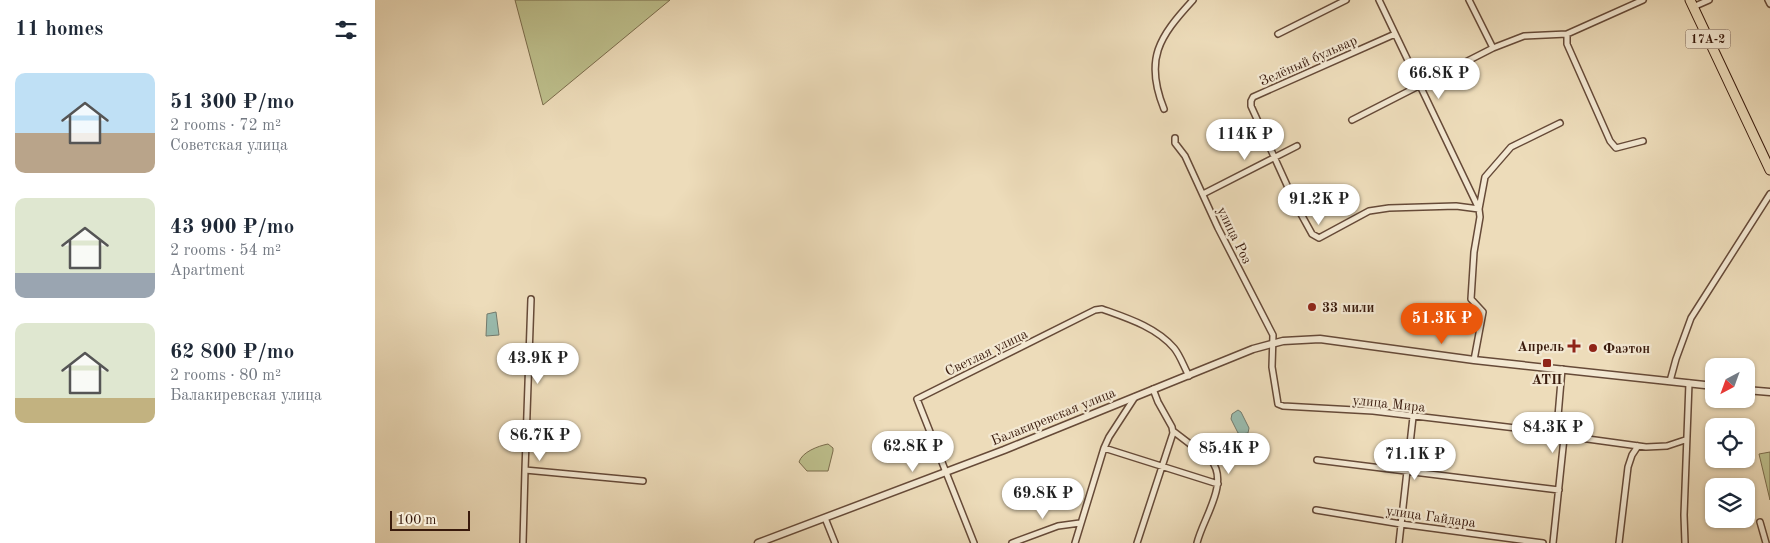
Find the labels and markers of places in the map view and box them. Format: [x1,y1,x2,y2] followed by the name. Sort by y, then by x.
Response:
[1393,58,1485,100] pin: 66.8K ₽
[1204,119,1286,161] pin: 114K ₽
[1273,184,1365,226] pin: 91.2K ₽
[1306,301,1318,313] marker: 33 мили
[1322,301,1374,315] place label: 33 мили
[1396,302,1488,345] pin: 51.3K ₽
[1517,340,1564,354] place label: Апрель
[1568,340,1580,352] marker: Апрель
[492,342,584,385] pin: 43.9K ₽
[1587,342,1599,354] marker: Фаэтон
[1603,342,1650,356] place label: Фаэтон
[1541,357,1553,369] marker: АТП
[1532,373,1562,387] place label: АТП
[1507,412,1599,454] pin: 84.3K ₽
[494,420,586,462] pin: 86.7K ₽
[867,430,959,473] pin: 62.8K ₽
[1183,432,1275,475] pin: 85.4K ₽
[1369,438,1461,481] pin: 71.1K ₽
[997,478,1089,520] pin: 69.8K ₽

